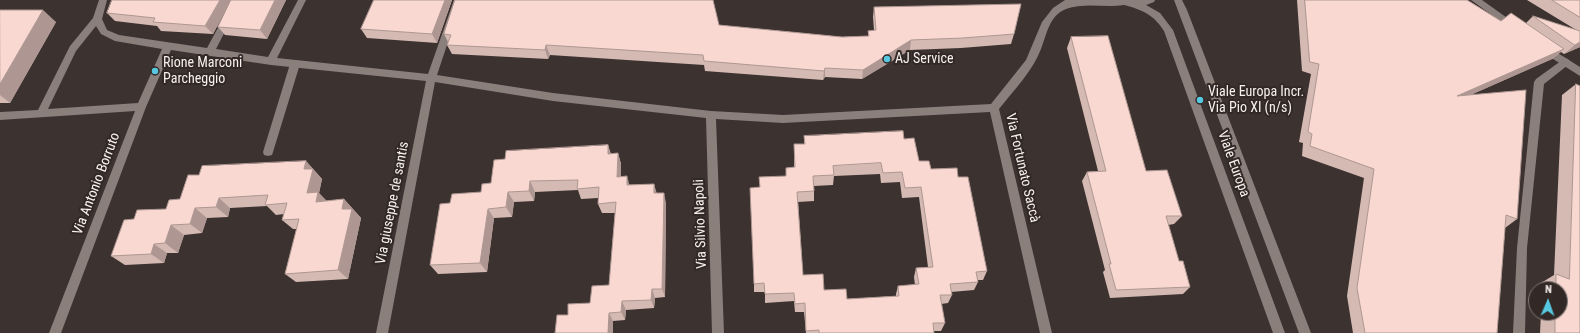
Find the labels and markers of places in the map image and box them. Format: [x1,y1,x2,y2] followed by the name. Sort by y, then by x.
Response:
[895,51,953,67] place label: AJ Service
[882,54,892,64] marker: AJ Service
[163,55,242,88] place label: Rione Marconi Parcheggio
[150,66,160,76] marker: Rione Marconi Parcheggio
[1208,84,1304,116] place label: Viale Europa Incr. Via Pio XI (n/s)
[1195,95,1205,105] marker: Viale Europa Incr. Via Pio XI (n/s)

